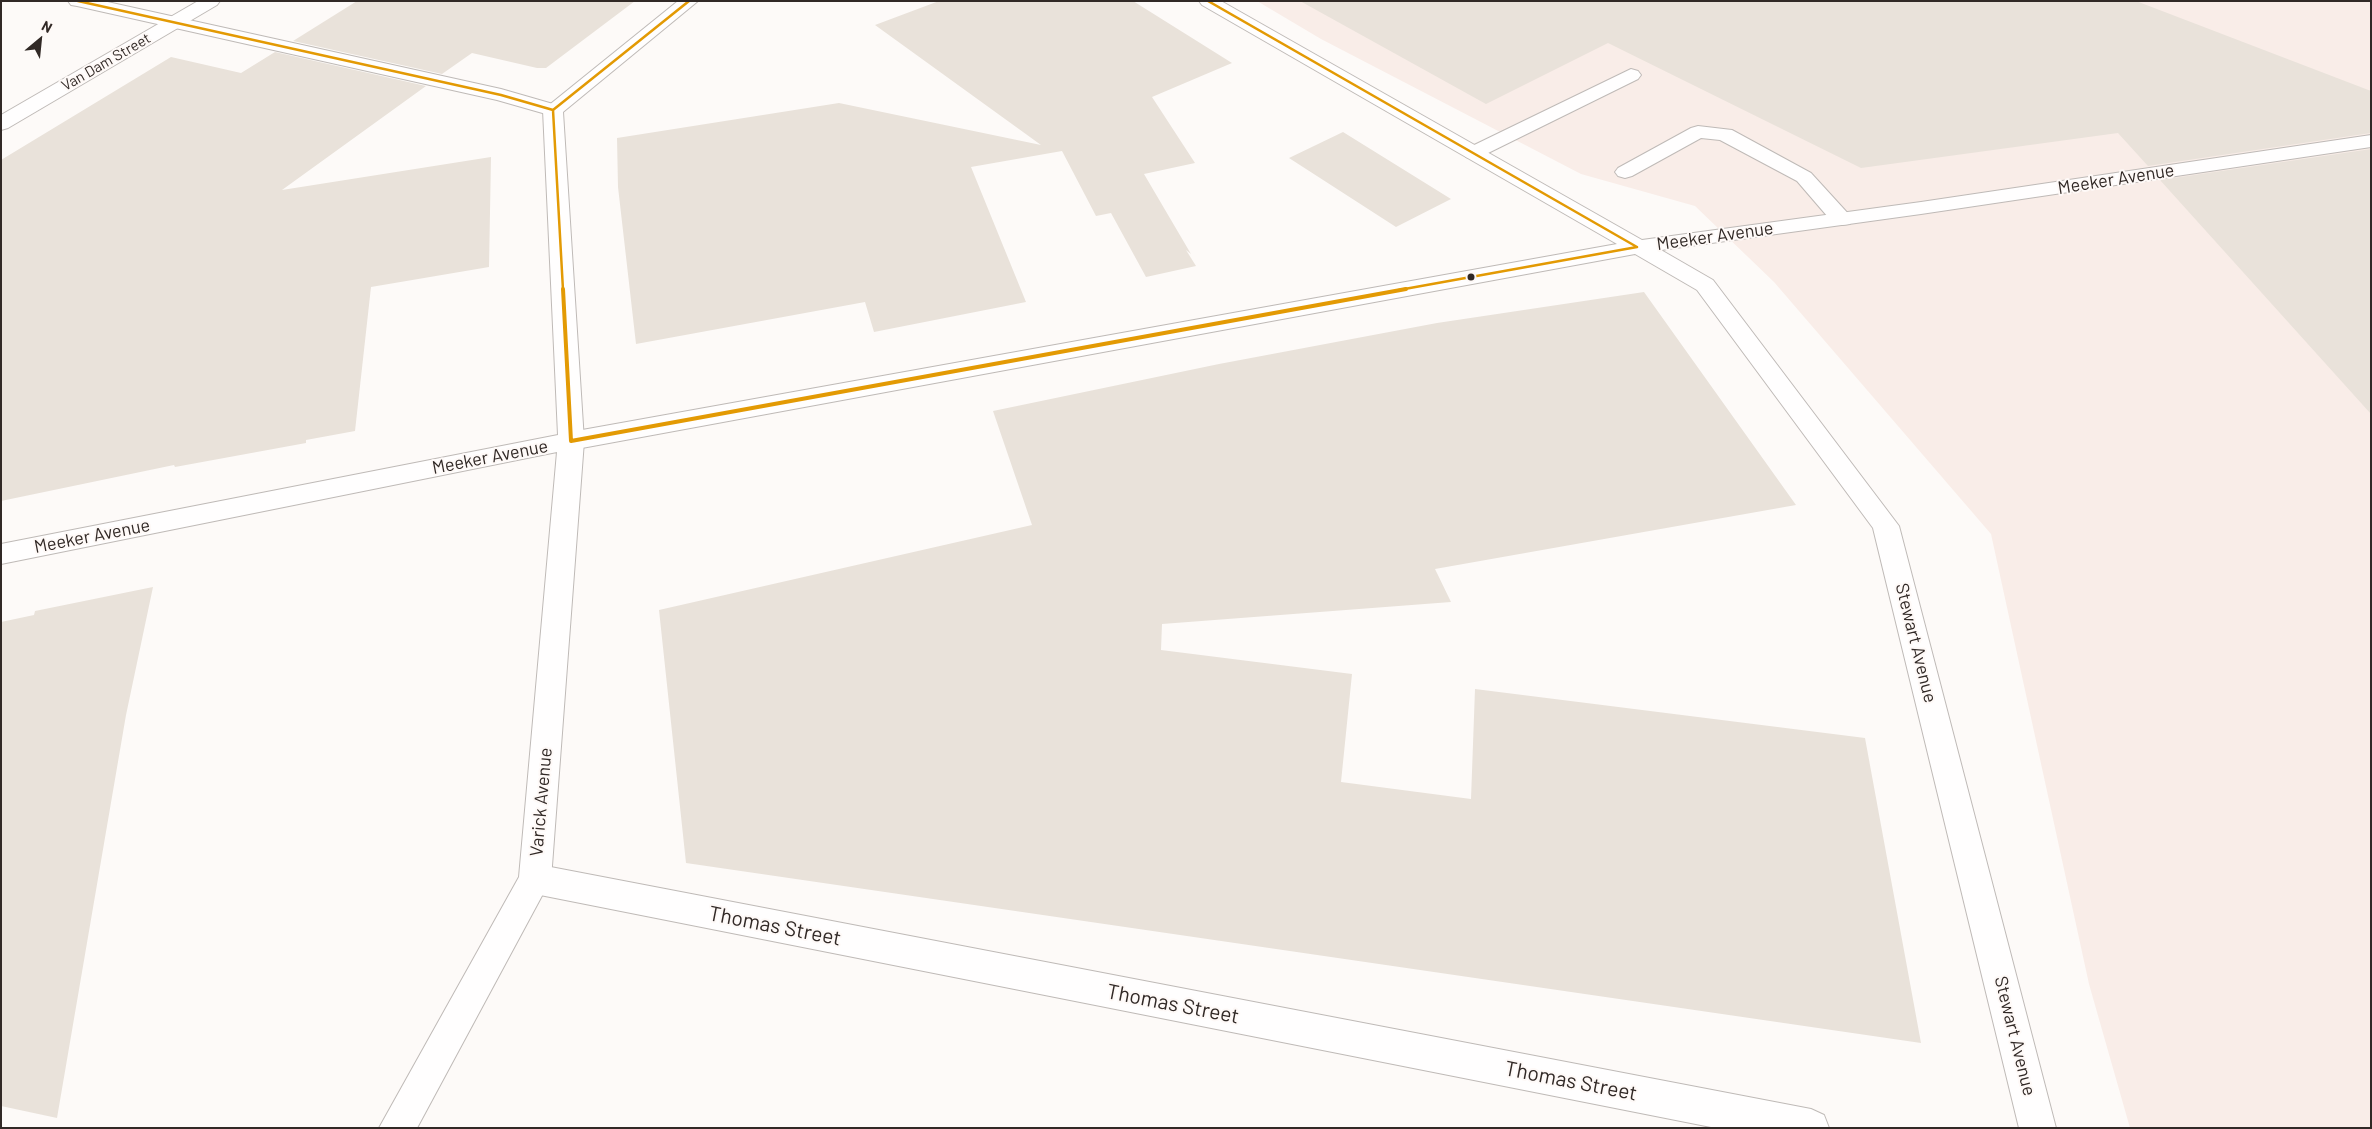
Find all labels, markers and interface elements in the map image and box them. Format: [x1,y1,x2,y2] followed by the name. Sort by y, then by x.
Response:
[15,15,65,65] north arrow
[39,17,55,36] text: N
[58,29,154,95] street label: Van Dam Street
[2056,159,2176,199] street label: Meeker Avenue
[1655,217,1775,255] street label: Meeker Avenue
[1466,272,1476,282] unlabelled marker
[430,435,550,479] street label: Meeker Avenue
[32,514,152,558] street label: Meeker Avenue
[1891,581,1941,705] street label: Stewart Avenue
[525,747,557,857] street label: Varick Avenue
[707,901,843,951] street label: Thomas Street
[1990,974,2040,1098] street label: Stewart Avenue
[1105,979,1241,1029] street label: Thomas Street
[1503,1056,1639,1106] street label: Thomas Street

